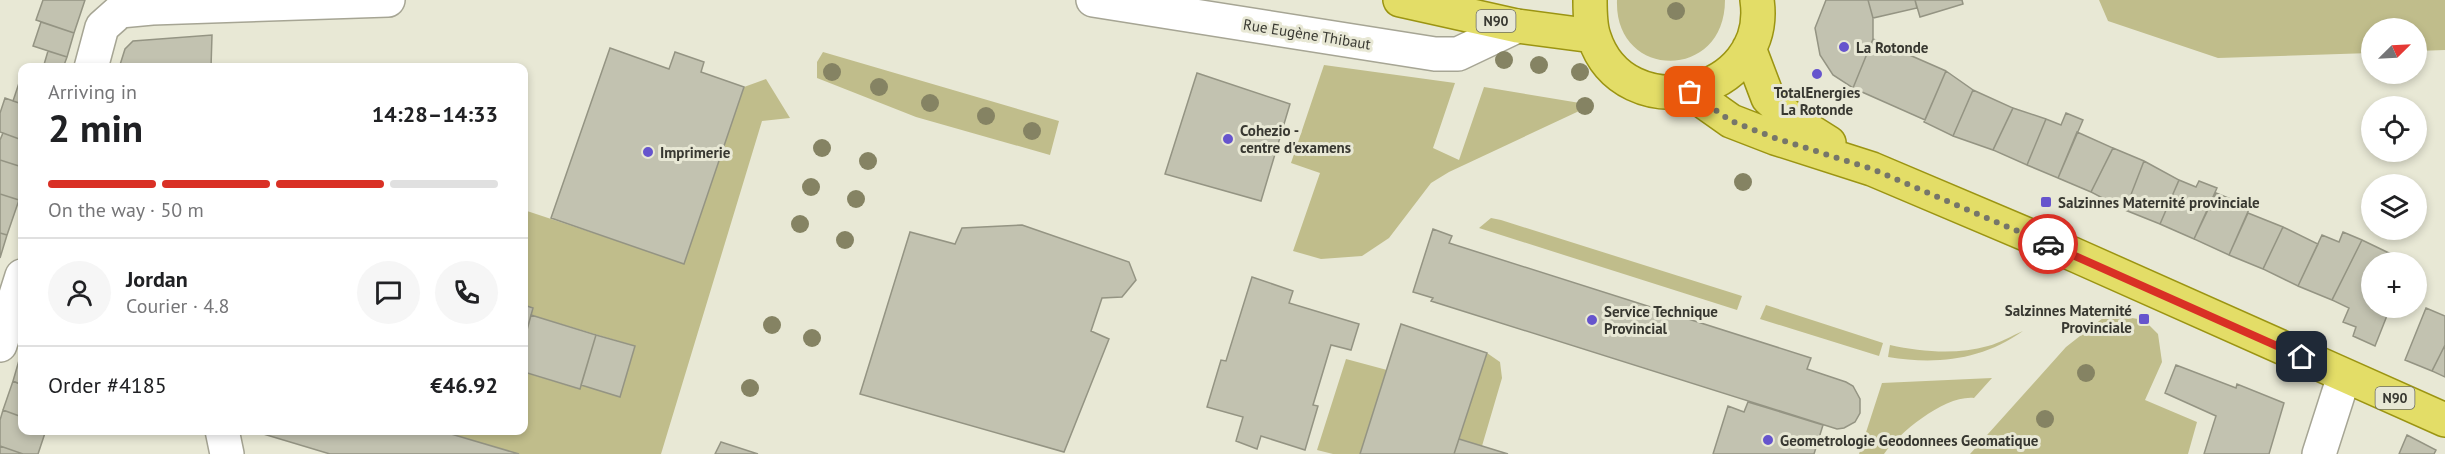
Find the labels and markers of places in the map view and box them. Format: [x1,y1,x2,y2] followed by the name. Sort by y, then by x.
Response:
[1856,38,1929,57] place label: La Rotonde
[1837,40,1851,54] marker: La Rotonde
[1664,66,1715,117] pin
[1810,67,1824,81] marker: TotalEnergies La Rotonde
[1774,83,1860,119] place label: TotalEnergies La Rotonde
[1240,121,1351,157] place label: Cohezio - centre d'examens
[1221,132,1235,146] marker: Cohezio - centre d'examens
[660,143,731,162] place label: Imprimerie
[641,145,655,159] marker: Imprimerie
[2058,193,2260,212] place label: Salzinnes Maternité provinciale
[2039,195,2053,209] marker: Salzinnes Maternité provinciale
[2005,301,2132,337] place label: Salzinnes Maternité Provinciale
[1604,302,1718,338] place label: Service Technique Provincial
[2137,312,2151,326] marker: Salzinnes Maternité Provinciale
[1585,313,1599,327] marker: Service Technique Provincial
[2276,331,2327,382] pin
[1780,431,2039,450] place label: Geometrologie Geodonnees Geomatique
[1761,433,1775,447] marker: Geometrologie Geodonnees Geomatique

